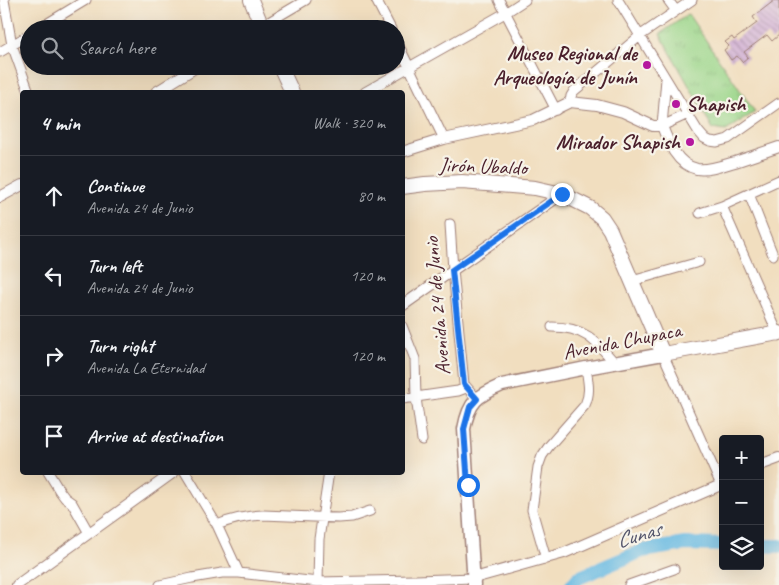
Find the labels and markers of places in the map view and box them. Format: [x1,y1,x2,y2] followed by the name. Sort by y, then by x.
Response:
[493,40,639,90] place label: Museo Regional de Arqueología de Junín
[641,59,653,71] marker: Museo Regional de Arqueología de Junín
[686,91,747,117] place label: Shapish
[670,98,682,110] marker: Shapish
[556,129,681,155] place label: Mirador Shapish
[684,136,696,148] marker: Mirador Shapish

